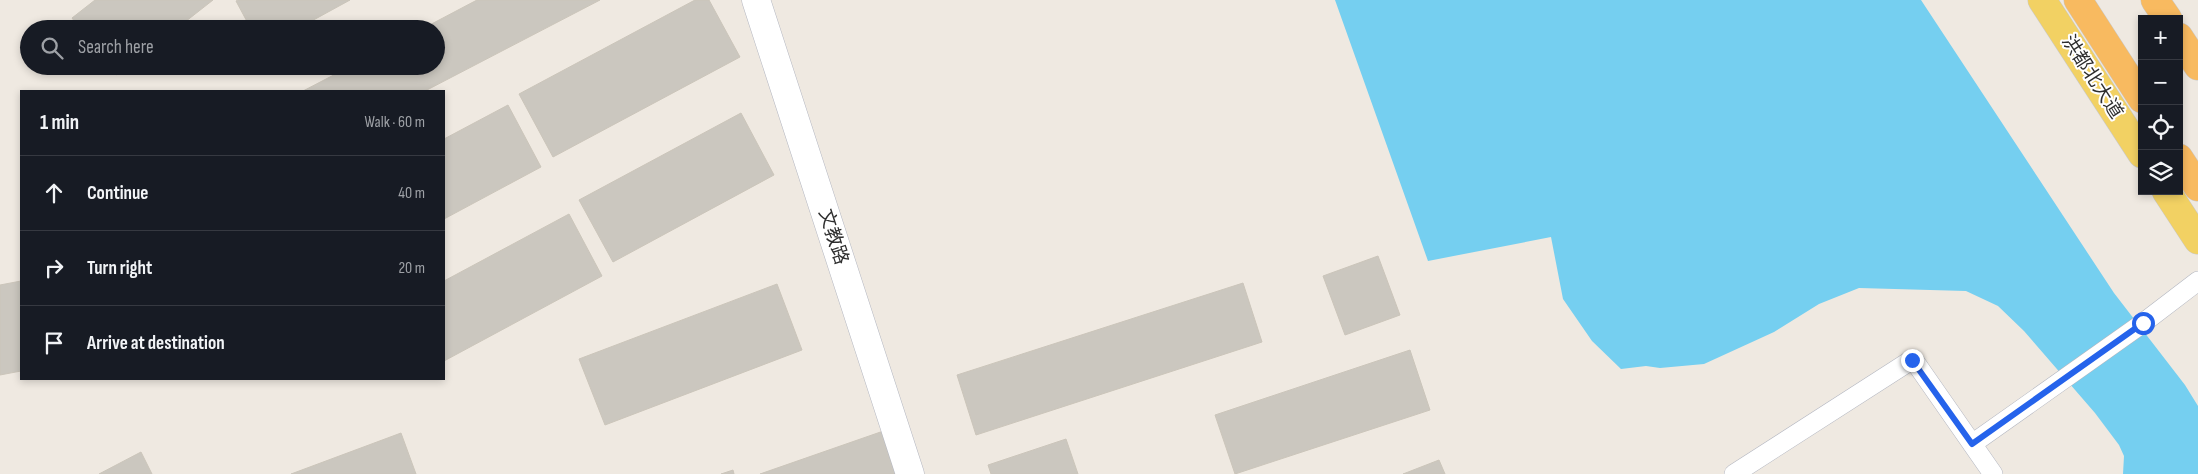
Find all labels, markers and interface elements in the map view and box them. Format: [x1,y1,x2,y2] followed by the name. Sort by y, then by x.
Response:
[2138,15,2183,195] map controls
[2138,15,2183,60] button: +
[20,20,445,75] search box
[2056,31,2128,123] street label: 洪都北大道
[38,34,66,62] icon: search
[78,36,154,59] text: Search here
[2138,60,2183,105] button: −
[2138,105,2183,150] button: locate
[40,110,79,135] text: 1 min
[365,113,425,132] text: Walk · 60 m
[2138,150,2183,195] button: layers
[40,179,68,207] icon: ahead
[87,182,148,205] text: Continue
[398,184,425,203] text: 40 m
[813,206,853,268] street label: 文教路
[40,254,68,282] icon: right
[87,257,152,280] text: Turn right
[398,259,425,278] text: 20 m
[2132,312,2155,335] route start
[40,329,68,357] icon: arrive
[87,332,225,355] text: Arrive at destination
[1901,349,1924,372] route end

